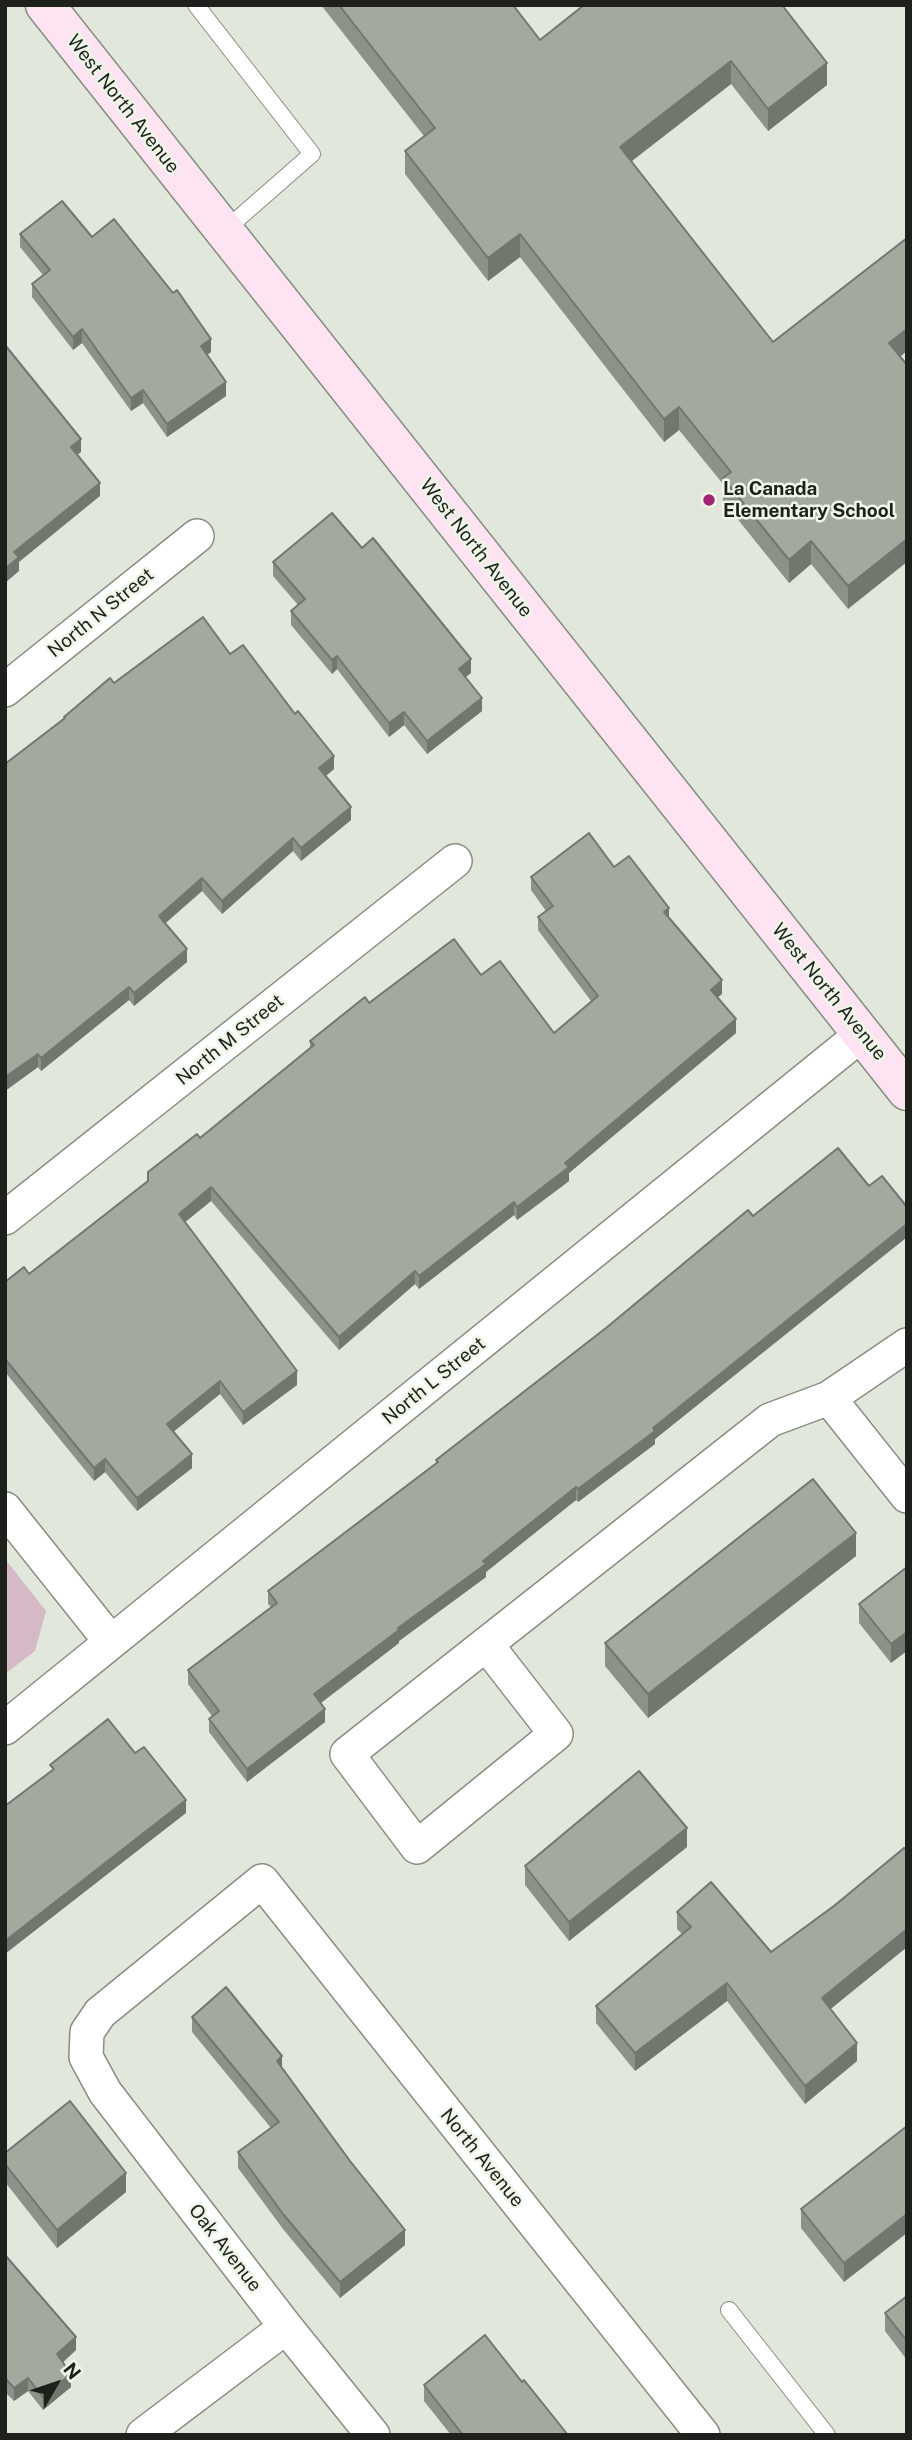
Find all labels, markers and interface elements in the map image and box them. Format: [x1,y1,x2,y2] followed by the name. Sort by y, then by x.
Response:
[62,30,184,178] street label: West North Avenue
[415,474,537,622] street label: West North Avenue
[723,478,895,522] place label: La Canada Elementary School
[701,492,717,508] marker: La Canada Elementary School
[44,563,158,663] street label: North N Street
[767,919,891,1065] street label: West North Avenue
[172,990,288,1090] street label: North M Street
[378,1332,490,1430] street label: North L Street
[435,2104,529,2212] street label: North Avenue
[184,2200,266,2296] street label: Oak Avenue
[21,2349,91,2419] north arrow
[59,2358,86,2383] text: N

